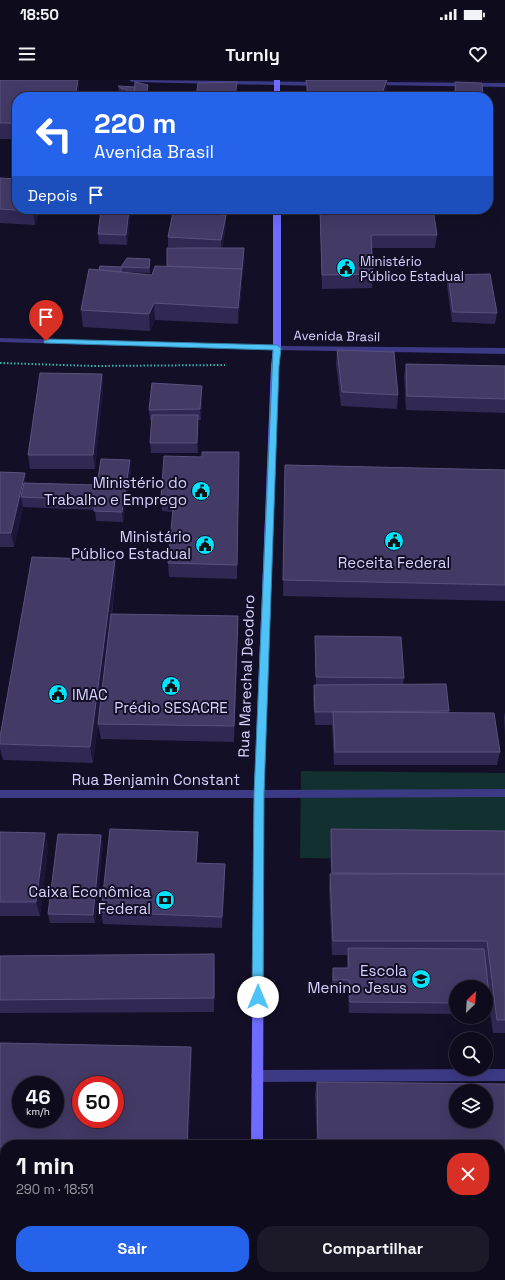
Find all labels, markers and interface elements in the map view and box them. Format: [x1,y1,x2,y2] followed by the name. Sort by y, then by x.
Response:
[20,5,59,24] text: 18:50
[16,43,38,65] icon: menu
[225,43,280,66] text: Turnly
[467,43,489,65] icon: heart
[94,105,176,141] text: 220 m
[28,108,80,160] icon: left
[94,140,214,163] text: Avenida Brasil
[85,184,107,206] icon: arrive
[28,186,77,205] text: Depois
[360,253,464,285] place label: Ministério Público Estadual
[335,257,357,279] public building icon: Ministério Público Estadual
[29,300,63,341] pin
[35,306,57,328] icon: arrive
[294,327,380,345] street label: Avenida Brasil
[44,473,187,509] place label: Ministério do Trabalho e Emprego
[190,480,212,502] public building icon: Ministério do Trabalho e Emprego
[71,527,191,563] place label: Ministário Público Estadual
[383,530,405,552] public building icon: Receita Federal
[194,534,216,556] public building icon: Ministário Público Estadual
[338,553,450,572] place label: Receita Federal
[234,594,258,758] street label: Rua Marechal Deodoro
[160,675,182,697] public building icon: Prédio SESACRE
[47,683,69,705] public building icon: IMAC
[72,685,108,704] place label: IMAC
[114,698,228,717] place label: Prédio SESACRE
[72,770,240,789] street label: Rua Benjamin Constant
[29,882,151,918] place label: Caixa Econômica Federal
[154,889,176,911] bank icon: Caixa Econômica Federal
[308,961,407,997] place label: Escola Menino Jesus
[410,968,432,990] school or university icon: Escola Menino Jesus
[237,976,279,1018] position arrow
[449,980,493,1024] north arrow
[449,980,493,1128] map controls
[449,1032,493,1076] button: search
[72,1076,124,1128] speed limit sign: 50
[25,1084,51,1110] text: 46
[449,1084,493,1128] button: layers
[26,1105,50,1118] text: km/h
[16,1150,75,1181] text: 1 min
[447,1153,489,1195] button: close
[16,1181,94,1198] text: 290 m · 18:51
[16,1226,249,1272] button: Sair
[257,1226,489,1272] button: Compartilhar

